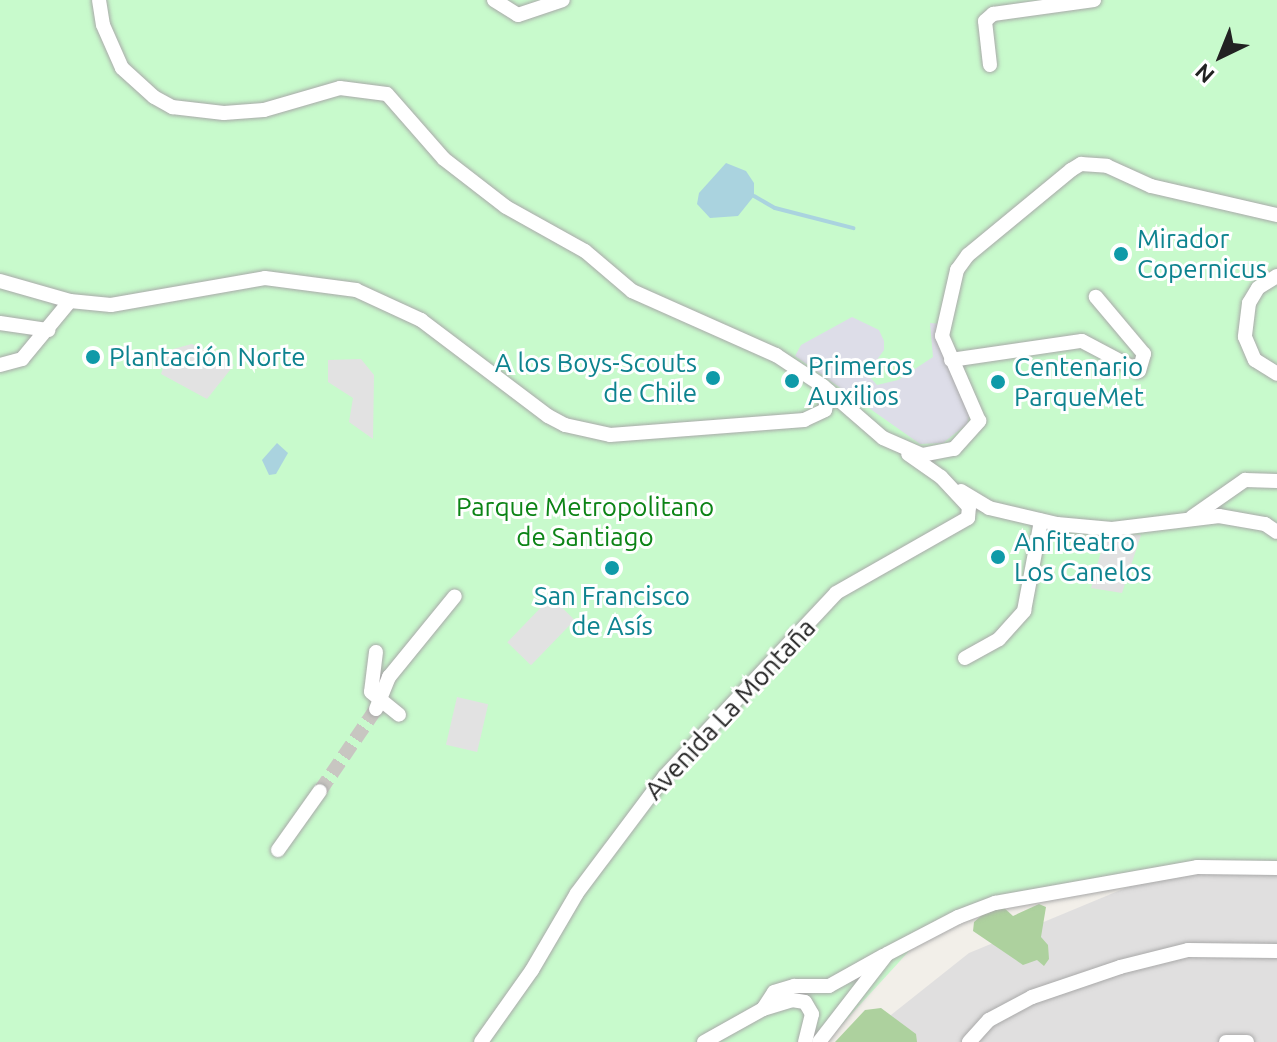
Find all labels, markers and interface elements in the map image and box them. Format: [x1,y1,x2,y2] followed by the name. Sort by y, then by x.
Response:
[1181,16,1261,96] north arrow
[1190,59,1219,89] text: N
[1137,223,1267,284] place label: Mirador Copernicus
[1112,245,1130,263] marker: Mirador Copernicus
[109,341,306,373] place label: Plantación Norte
[495,347,697,408] place label: A los Boys-Scouts de Chile
[84,348,102,366] marker: Plantación Norte
[808,350,913,412] place label: Primeros Auxilios
[1014,351,1144,412] place label: Centenario ParqueMet
[704,369,722,387] marker: A los Boys-Scouts de Chile
[783,372,801,390] marker: Primeros Auxilios
[989,373,1007,391] marker: Centenario ParqueMet
[456,491,714,552] park label: Parque Metropolitano de Santiago
[1014,526,1152,588] place label: Anfiteatro Los Canelos
[989,548,1007,566] marker: Anfiteatro Los Canelos
[603,559,621,577] marker: San Francisco de Asís
[534,580,690,642] place label: San Francisco de Asís
[638,612,822,806] street label: Avenida La Montaña

